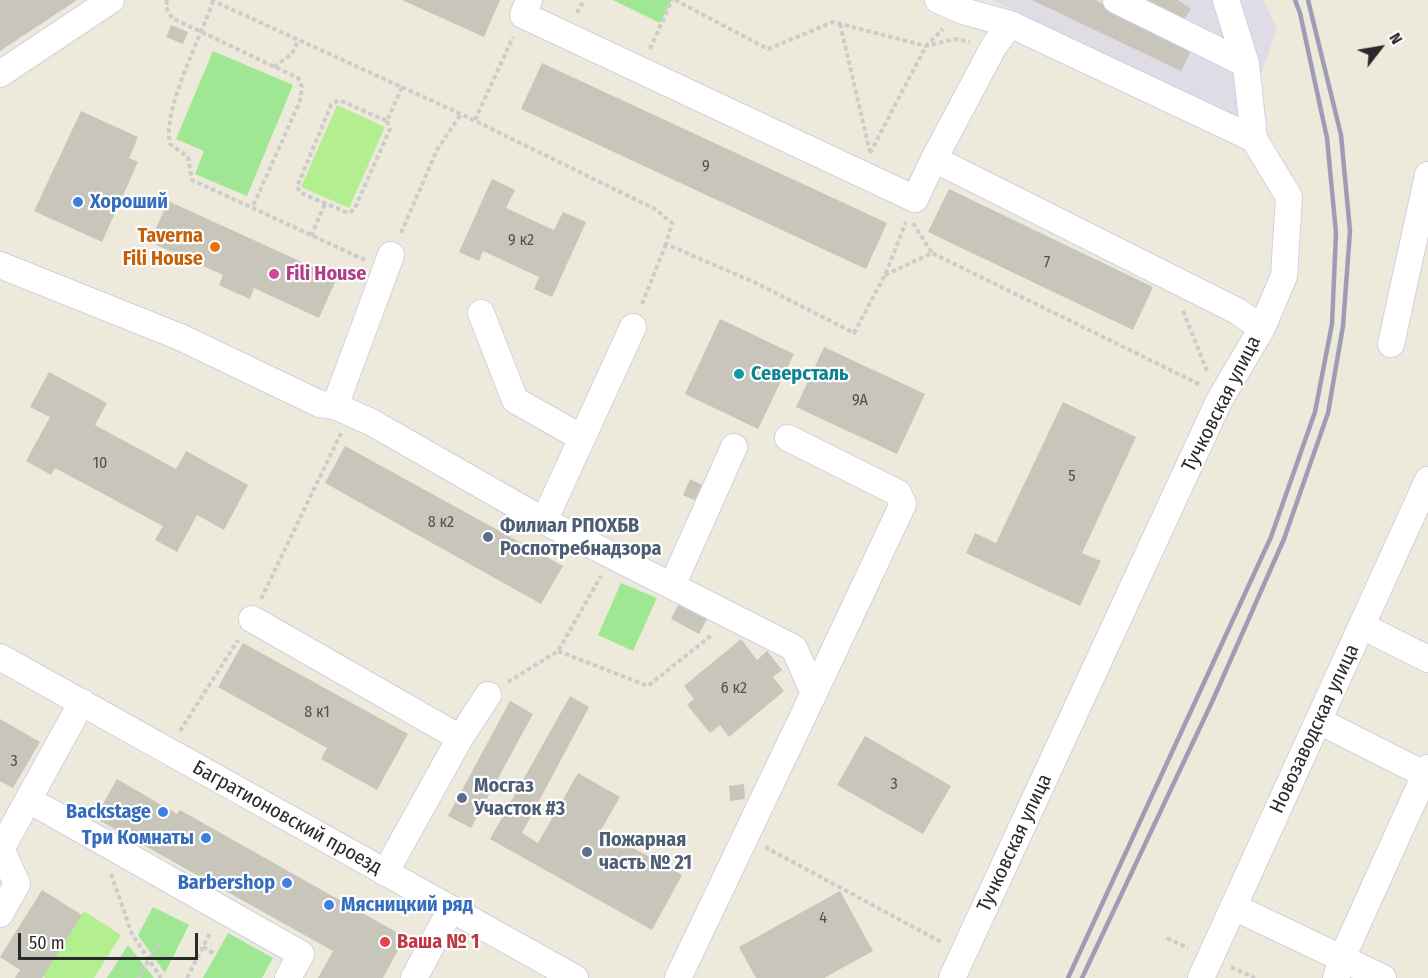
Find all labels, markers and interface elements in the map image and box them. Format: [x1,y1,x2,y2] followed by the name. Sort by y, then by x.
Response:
[1350,18,1410,78] north arrow
[1385,29,1406,47] text: N
[702,157,710,177] house number: 9
[90,190,168,214] place label: Хороший
[71,195,85,209] marker: Хороший
[123,224,203,271] place label: Taverna Fili House
[508,231,534,251] house number: 9 к2
[208,240,222,254] marker: Taverna Fili House
[1044,253,1050,273] house number: 7
[286,262,366,286] place label: Fili House
[267,267,281,281] marker: Fili House
[1177,332,1267,476] street label: Тучковская улица
[751,362,849,386] place label: Северсталь
[732,367,746,381] marker: Северсталь
[852,391,868,411] house number: 9А
[93,454,107,474] house number: 10
[1068,467,1076,487] house number: 5
[428,513,454,533] house number: 8 к2
[500,514,661,561] place label: Филиал РПОХБВ Роспотребнадзора
[481,530,495,544] marker: Филиал РПОХБВ Роспотребнадзора
[1265,641,1365,817] street label: Новозаводская улица
[721,679,747,699] house number: 6 к2
[304,703,330,723] house number: 8 к1
[10,752,18,772] house number: 3
[188,756,386,880] street label: Багратионовский проезд
[973,770,1057,916] street label: Тучковская улица
[474,774,565,821] place label: Мосгаз Участок #3
[890,775,898,795] house number: 3
[455,791,469,805] marker: Мосгаз Участок #3
[66,800,151,824] place label: Backstage
[156,805,170,819] marker: Backstage
[82,826,194,850] place label: Три Комнаты
[599,828,692,875] place label: Пожарная часть № 21
[199,831,213,845] marker: Три Комнаты
[580,845,594,859] marker: Пожарная часть № 21
[178,871,275,895] place label: Barbershop
[280,876,294,890] marker: Barbershop
[341,893,473,917] place label: Мясницкий ряд
[322,898,336,912] marker: Мясницкий ряд
[819,909,827,929] house number: 4
[21,921,201,959] scale bar
[397,930,479,954] place label: Ваша № 1
[29,932,65,954] text: 50 m
[378,935,392,949] marker: Ваша № 1

